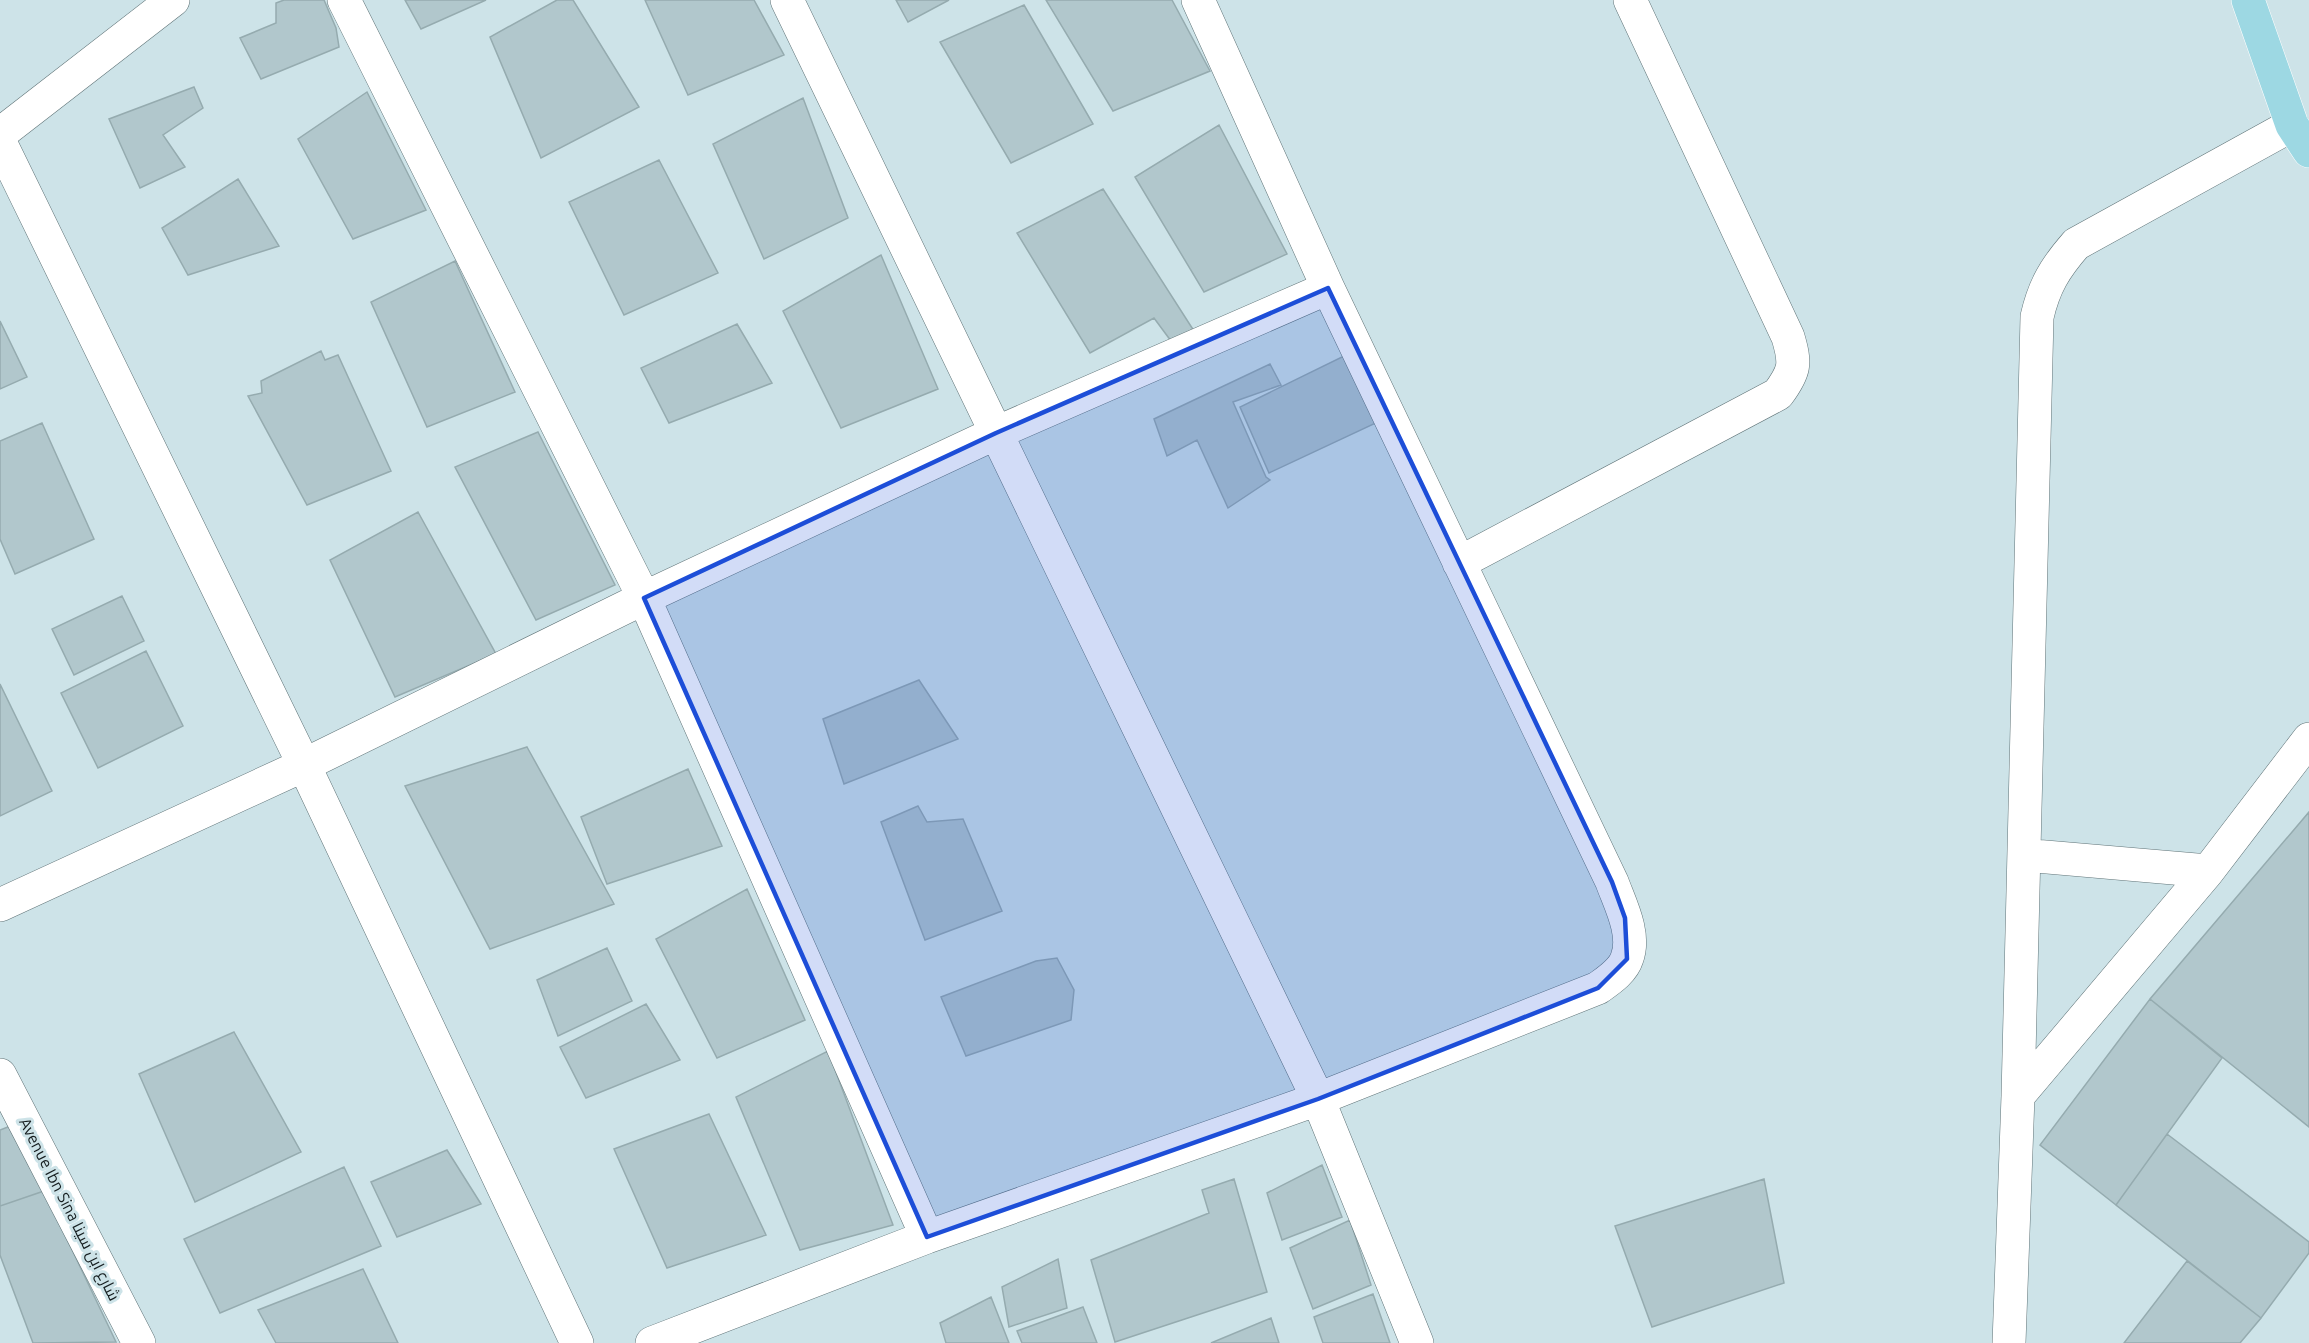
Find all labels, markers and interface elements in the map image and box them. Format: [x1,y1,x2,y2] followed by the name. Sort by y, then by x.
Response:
[13,1115,124,1305] street label: Avenue Ibn Sina شارع ابن سينا

